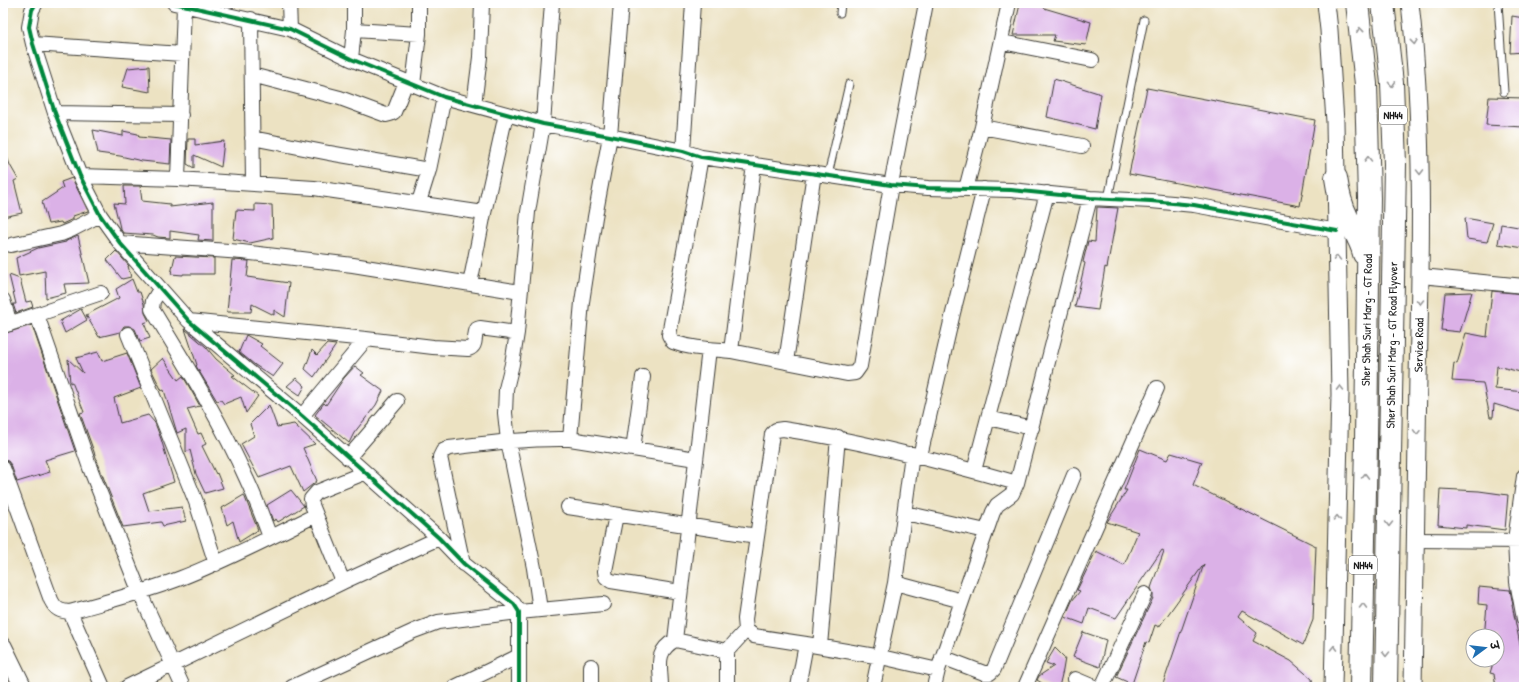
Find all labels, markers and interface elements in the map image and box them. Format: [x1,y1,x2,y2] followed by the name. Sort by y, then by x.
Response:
[1356,27,1365,33] one-way arrow
[1410,39,1419,45] one-way arrow
[1387,81,1396,87] one-way arrow
[1379,106,1407,124] road number: NH44
[1364,156,1372,162] one-way arrow
[1416,169,1424,175] one-way arrow
[1357,253,1376,386] street label: Sher Shah Suri Marg - GT Road
[1333,255,1341,261] one-way arrow
[1382,261,1401,428] street label: Sher Shah Suri Marg - GT Road Flyover
[1416,299,1424,305] one-way arrow
[1410,317,1427,372] street label: Service Road
[1335,385,1344,391] one-way arrow
[1413,429,1421,435] one-way arrow
[1361,473,1369,479] one-way arrow
[1333,515,1341,521] one-way arrow
[1385,521,1393,527] one-way arrow
[1349,556,1377,574] road number: NH44
[1358,603,1367,609] one-way arrow
[1465,628,1505,668] north arrow
[1487,639,1503,652] text: उ
[1329,645,1338,651] one-way arrow
[1382,651,1391,657] one-way arrow

